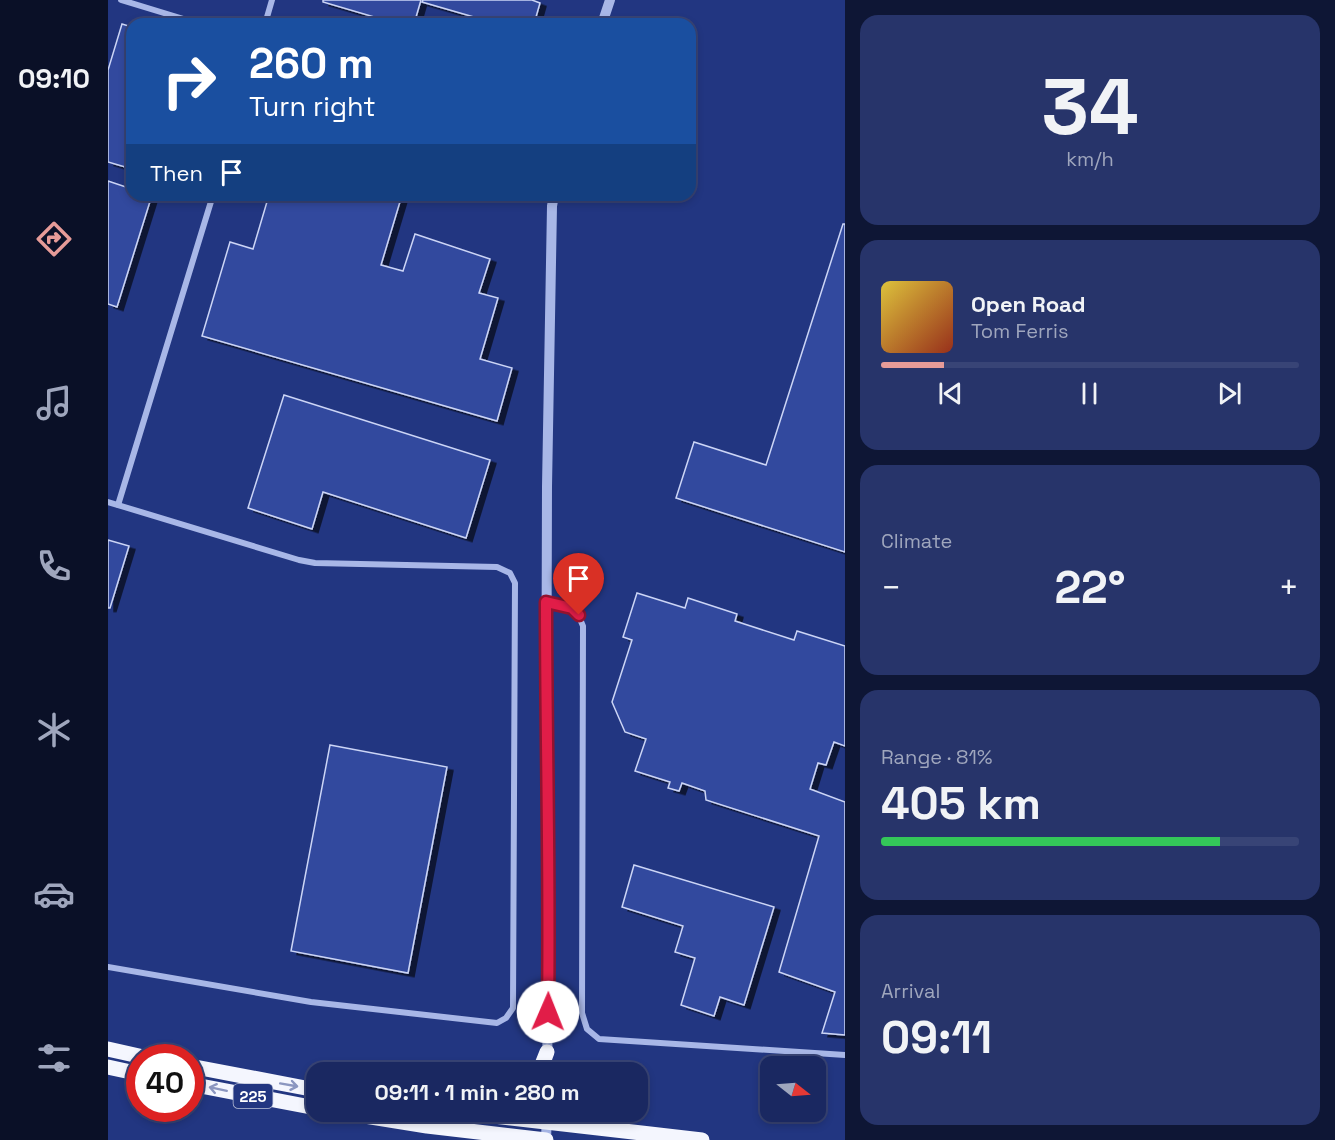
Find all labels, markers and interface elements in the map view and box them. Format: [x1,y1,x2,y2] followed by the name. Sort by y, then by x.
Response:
[249,37,374,90] text: 260 m
[150,42,228,120] icon: right
[1041,57,1139,157] text: 34
[18,61,90,96] text: 09:10
[249,89,376,124] text: Turn right
[1066,146,1114,172] text: km/h
[215,156,248,189] icon: arrive
[150,159,203,187] text: Then
[33,218,75,260] icon: directions
[971,290,1086,318] text: Open Road
[971,318,1069,344] text: Tom Ferris
[934,377,967,410] icon: previous
[1073,377,1106,410] icon: pause
[1213,377,1246,410] icon: next
[33,382,75,424] icon: music
[881,528,952,554] text: Climate
[33,545,75,587] icon: phone
[553,553,604,615] pin
[1054,559,1126,616] text: 22°
[562,562,595,595] icon: arrive
[881,567,901,609] text: −
[1279,567,1299,609] text: +
[33,709,75,751] icon: climate
[881,744,992,770] text: Range · 81%
[881,775,1041,832] text: 405 km
[33,873,75,915] icon: car
[881,978,940,1004] text: Arrival
[516,980,580,1044] position arrow
[881,1009,992,1066] text: 09:11
[33,1037,75,1079] icon: filters
[126,1044,204,1122] speed limit sign: 40
[760,1056,826,1122] north arrow
[760,1056,826,1122] map controls
[375,1078,579,1106] text: 09:11 · 1 min · 280 m
[279,1080,299,1091] one-way arrow
[208,1083,227,1095] one-way arrow
[234,1084,272,1108] road number: 225

